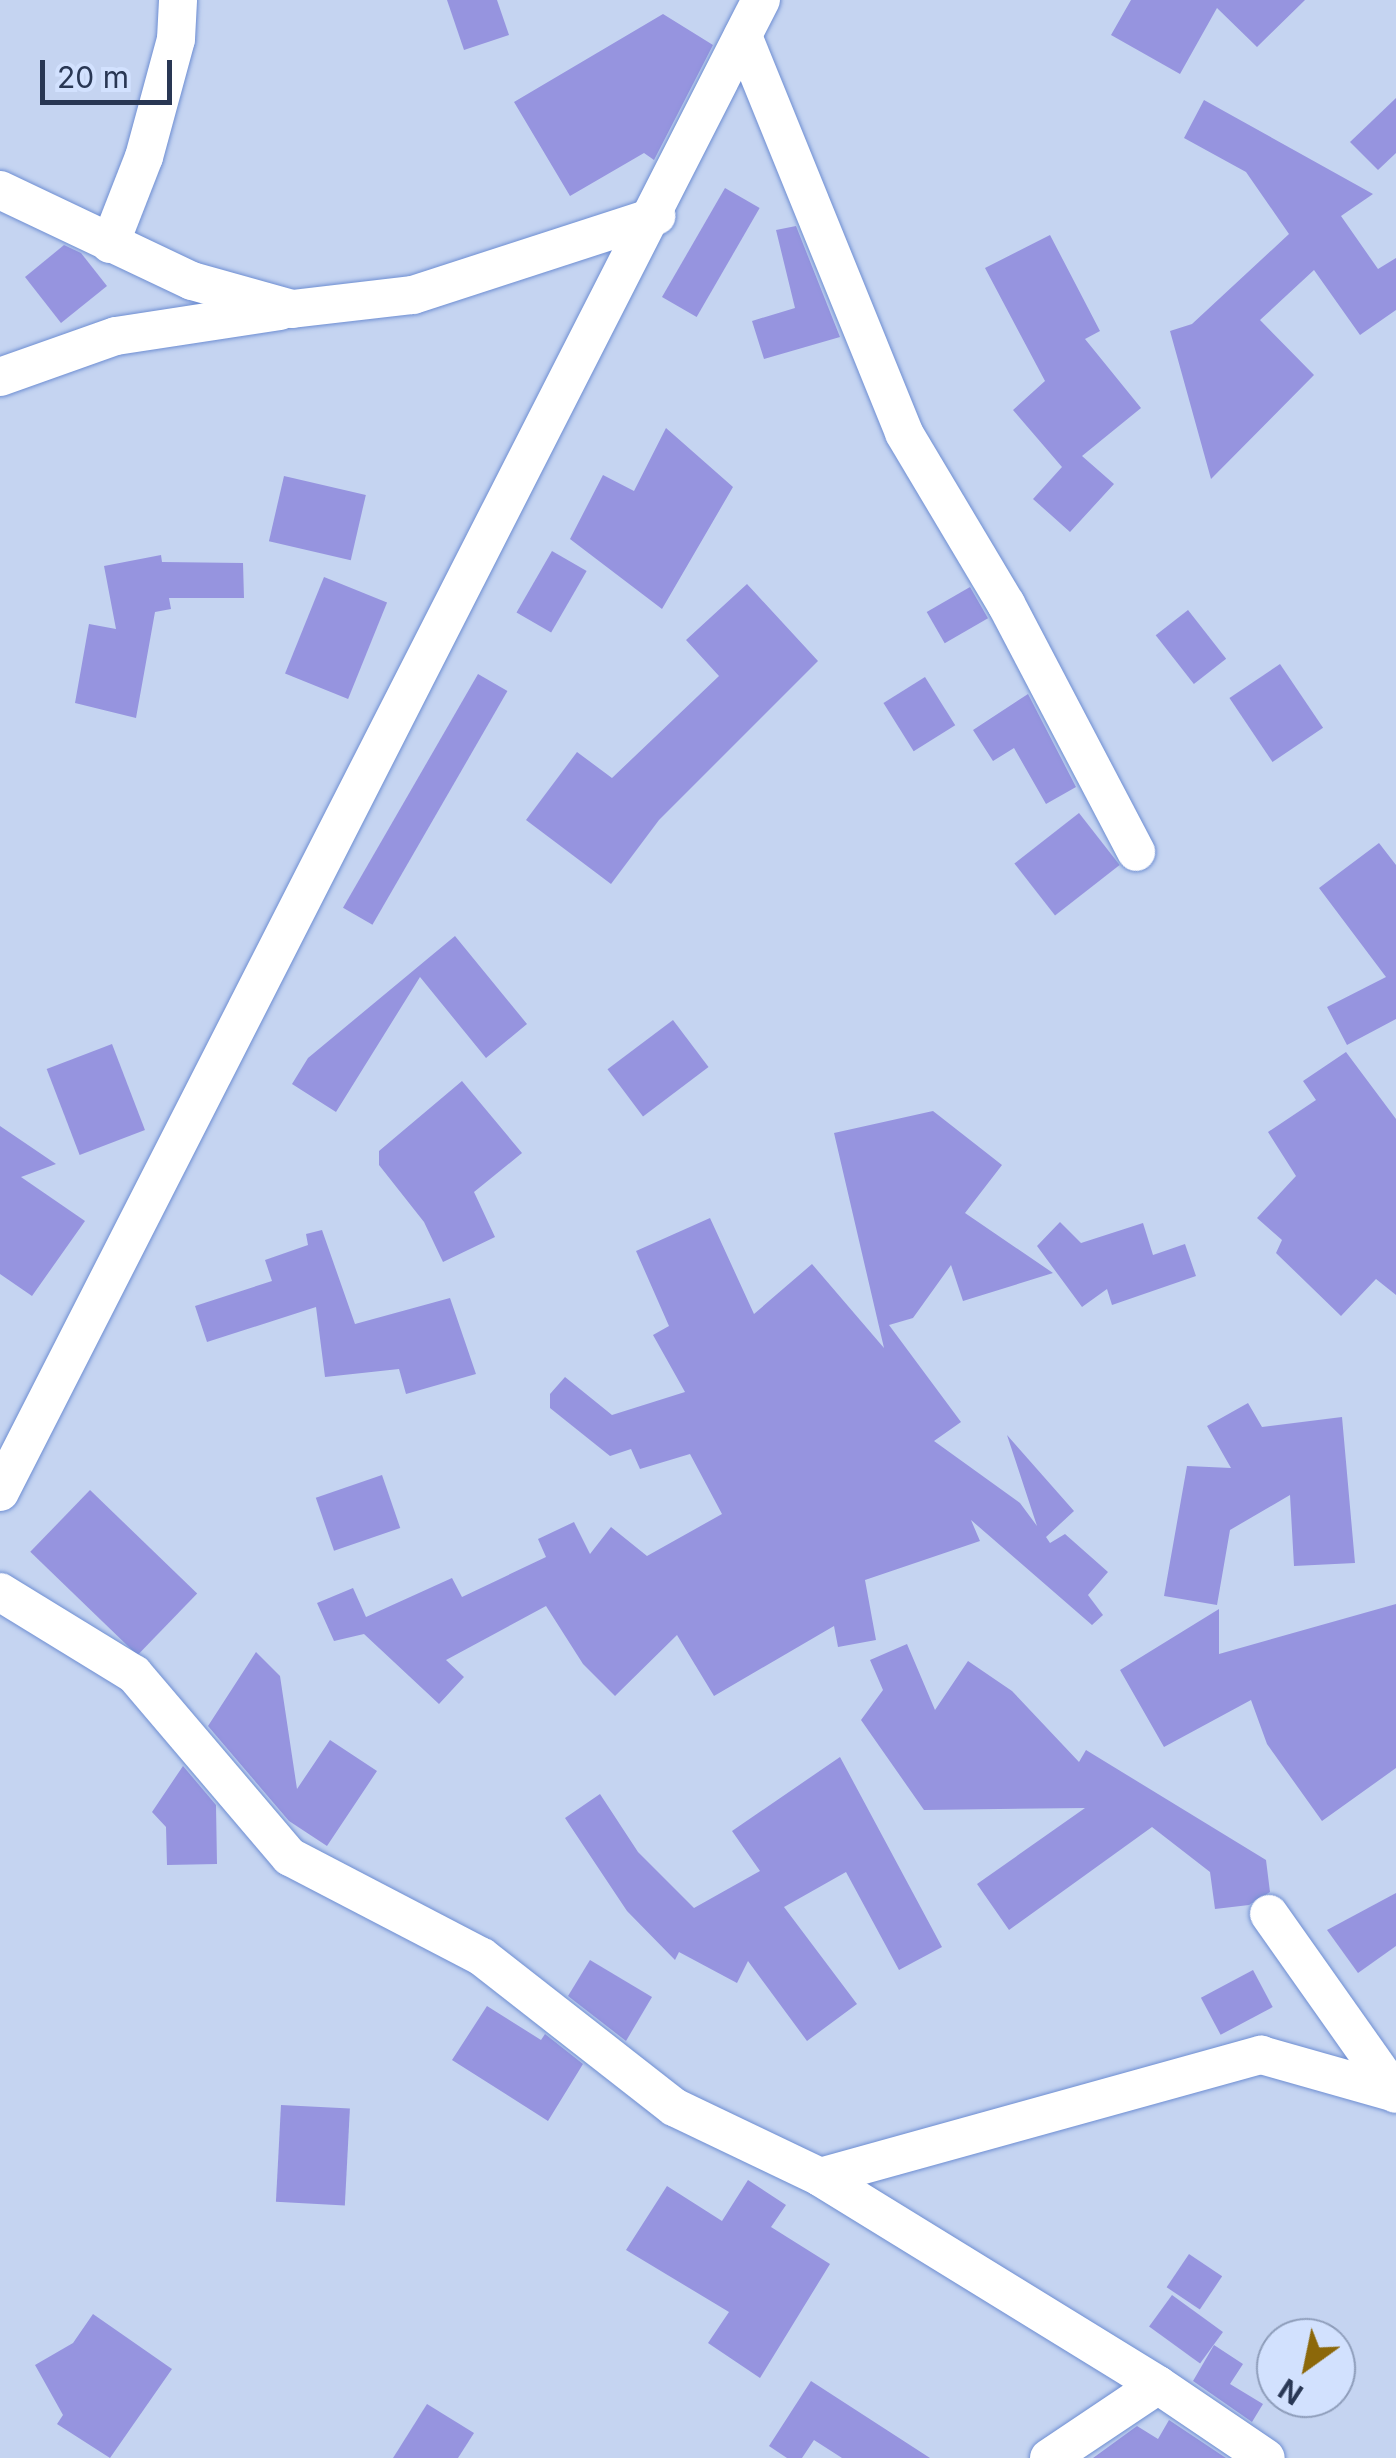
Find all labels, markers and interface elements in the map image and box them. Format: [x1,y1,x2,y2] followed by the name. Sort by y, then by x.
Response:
[45,40,178,102] scale bar
[57,59,129,95] text: 20 m
[1256,2318,1356,2418] north arrow
[1273,2371,1309,2412] text: N

